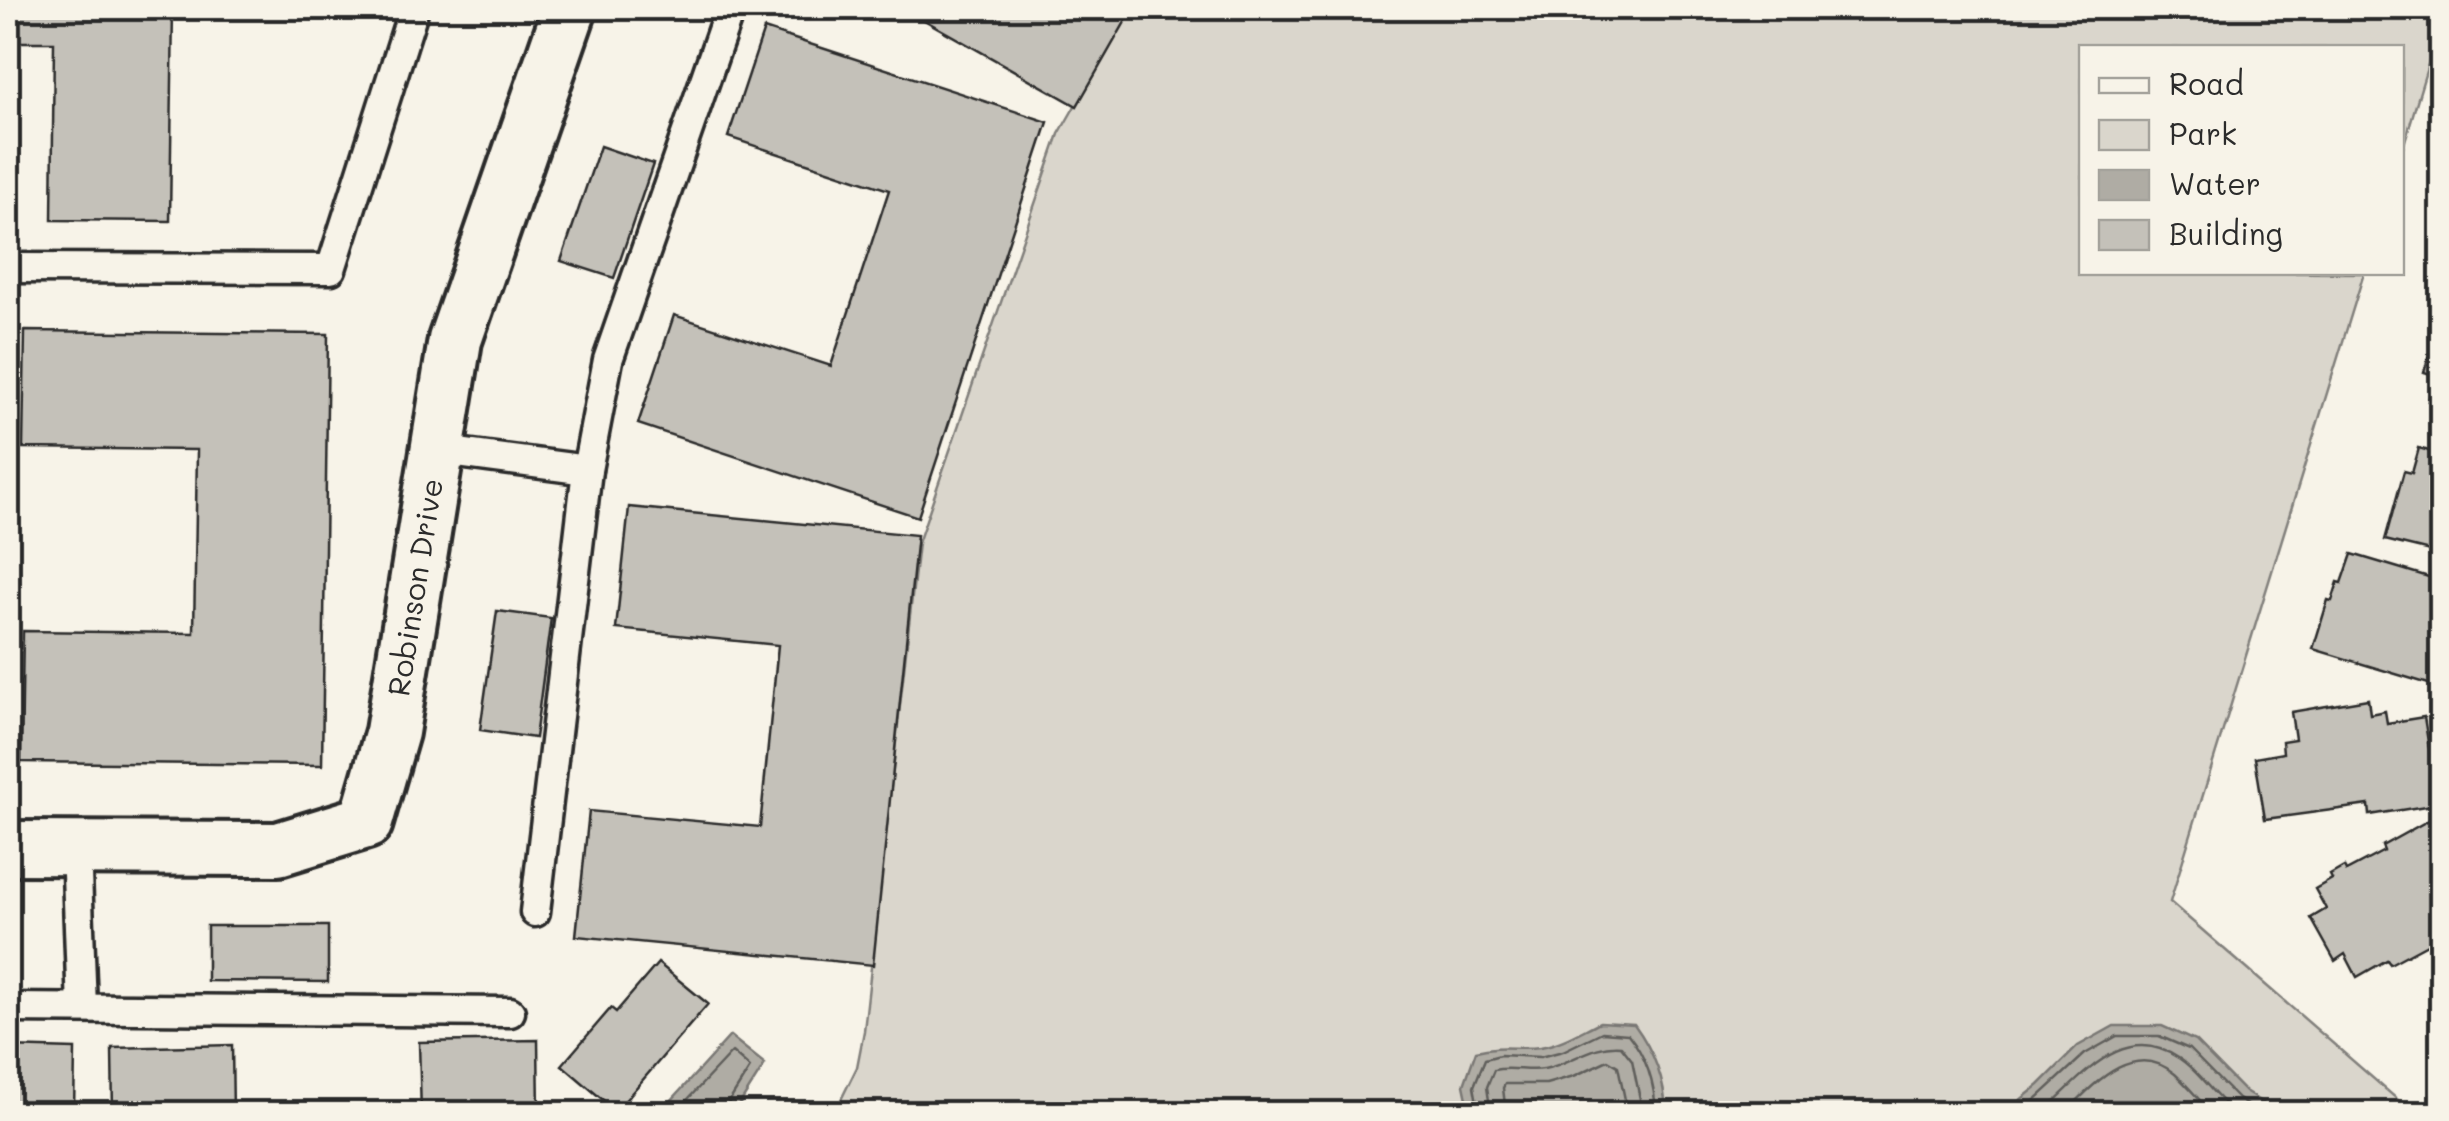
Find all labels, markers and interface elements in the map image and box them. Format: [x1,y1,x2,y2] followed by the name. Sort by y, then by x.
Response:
[2079,45,2404,275] legend
[2169,63,2244,103] text: Road
[2169,113,2237,153] text: Park
[2169,163,2261,203] text: Water
[2169,213,2283,253] text: Building
[377,475,451,699] street label: Robinson Drive

